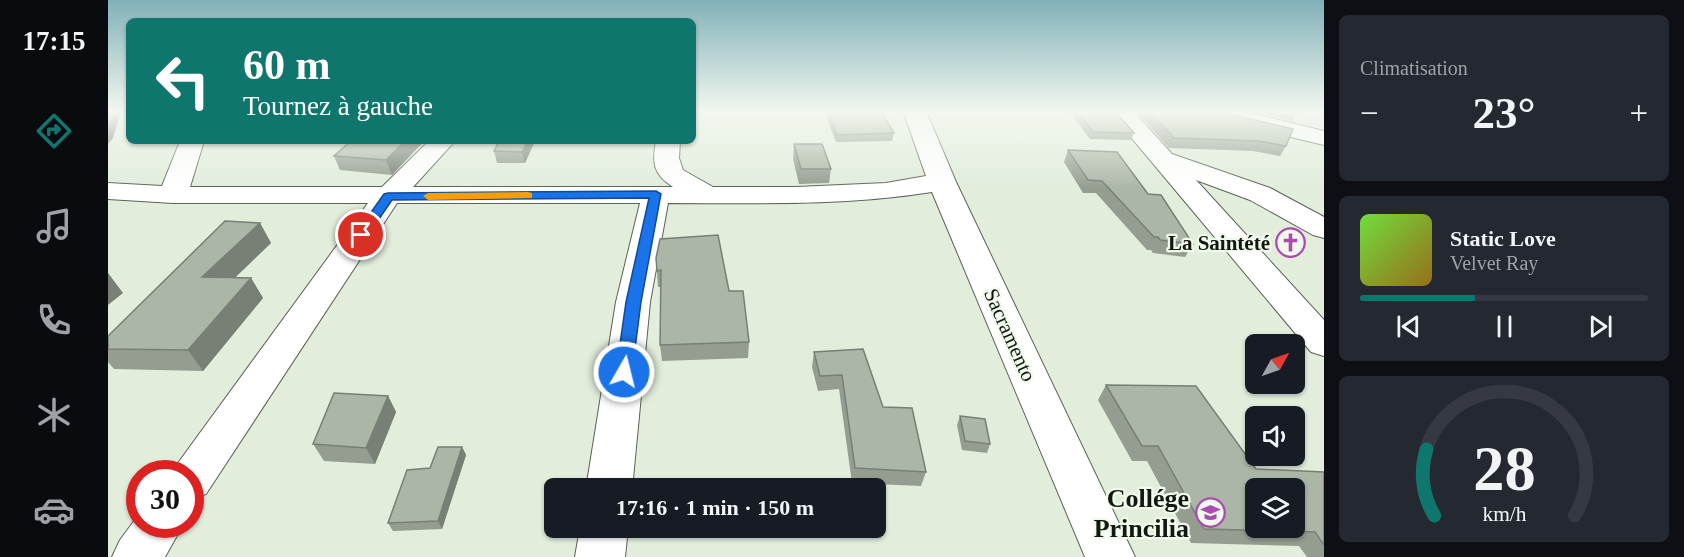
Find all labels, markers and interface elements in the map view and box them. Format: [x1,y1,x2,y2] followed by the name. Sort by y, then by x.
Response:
[23,26,86,56] text: 17:15
[144,42,222,120] icon: left
[243,42,331,88] text: 60 m
[1360,57,1468,79] text: Climatisation
[1473,88,1536,138] text: 23°
[243,91,433,121] text: Tournez à gauche
[1360,95,1379,131] text: −
[1629,95,1648,131] text: +
[33,110,75,152] icon: directions
[33,205,75,247] icon: music
[335,209,386,260] pin
[344,218,377,251] icon: arrive
[1450,226,1556,251] text: Static Love
[1275,227,1307,259] church icon: La Saintété
[1168,231,1270,255] place label: La Saintété
[1450,252,1538,274] text: Velvet Ray
[979,285,1041,385] street label: Sacramento
[33,299,75,341] icon: phone
[1392,310,1425,343] icon: previous
[1488,310,1521,343] icon: pause
[1584,310,1617,343] icon: next
[1245,334,1305,394] north arrow
[1245,334,1305,538] map controls
[592,340,656,404] position arrow
[33,394,75,436] icon: climate
[1245,406,1305,466] button: sound
[1473,434,1535,503] text: 28
[126,460,204,538] speed limit sign: 30
[1245,478,1305,538] button: layers
[1094,484,1189,543] place label: Collége Princilia
[33,489,75,531] icon: car
[616,495,814,520] text: 17:16 · 1 min · 150 m
[1194,497,1226,529] school or university icon: Collége Princilia
[1482,503,1526,527] text: km/h

